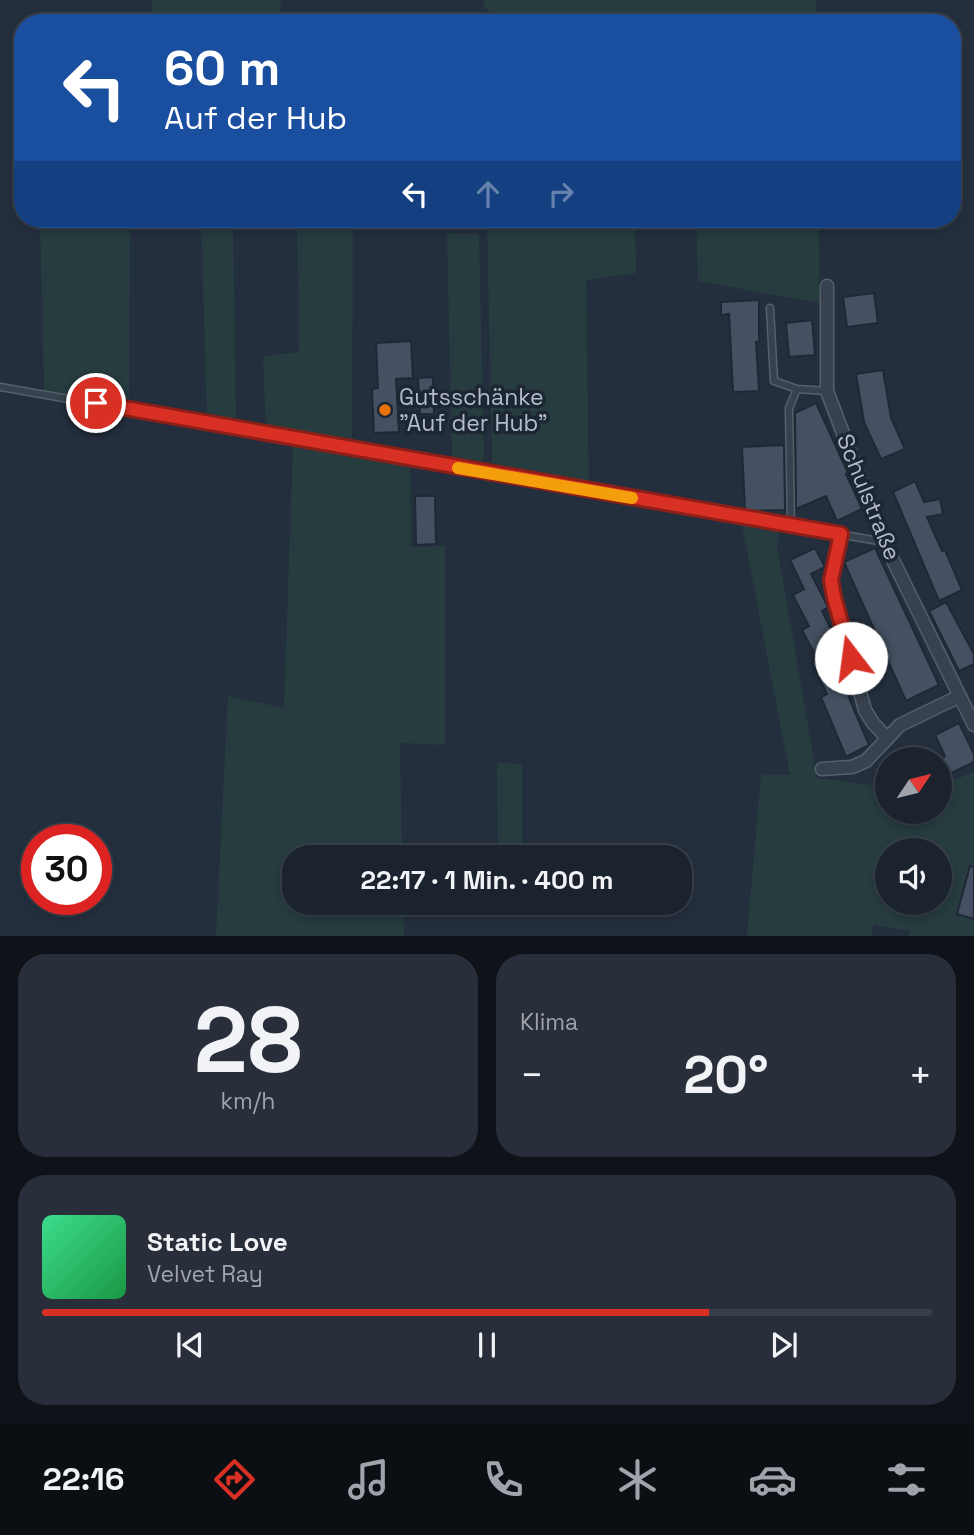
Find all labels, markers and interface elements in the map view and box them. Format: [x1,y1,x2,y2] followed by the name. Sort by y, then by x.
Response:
[164,37,280,99] text: 60 m
[49,42,140,133] icon: left
[164,98,347,138] text: Auf der Hub
[396,175,434,213] icon: left
[469,175,507,213] icon: ahead
[542,175,580,213] icon: right
[66,373,126,433] pin
[399,382,547,438] place label: Gutsschänke "Auf der Hub"
[77,384,115,422] icon: arrive
[377,402,393,418] marker: Gutsschänke "Auf der Hub"
[830,429,908,565] street label: Schulstraße
[814,621,888,695] position arrow
[875,747,952,824] north arrow
[875,747,952,915] map controls
[21,824,112,915] speed limit sign: 30
[875,838,952,915] button: sound
[361,863,613,897] text: 22:17 · 1 Min. · 400 m
[194,982,302,1099] text: 28
[520,1007,578,1037] text: Klima
[683,1042,769,1108] text: 20°
[520,1051,544,1099] text: −
[908,1051,932,1099] text: +
[221,1086,275,1116] text: km/h
[147,1225,288,1259] text: Static Love
[147,1259,263,1289] text: Velvet Ray
[171,1326,209,1364] icon: previous
[468,1326,506,1364] icon: pause
[765,1326,803,1364] icon: next
[210,1455,259,1504] icon: directions
[344,1455,393,1504] icon: music
[479,1455,528,1504] icon: phone
[613,1455,662,1504] icon: climate
[748,1455,797,1504] icon: car
[882,1455,931,1504] icon: filters
[43,1459,125,1499] text: 22:16

